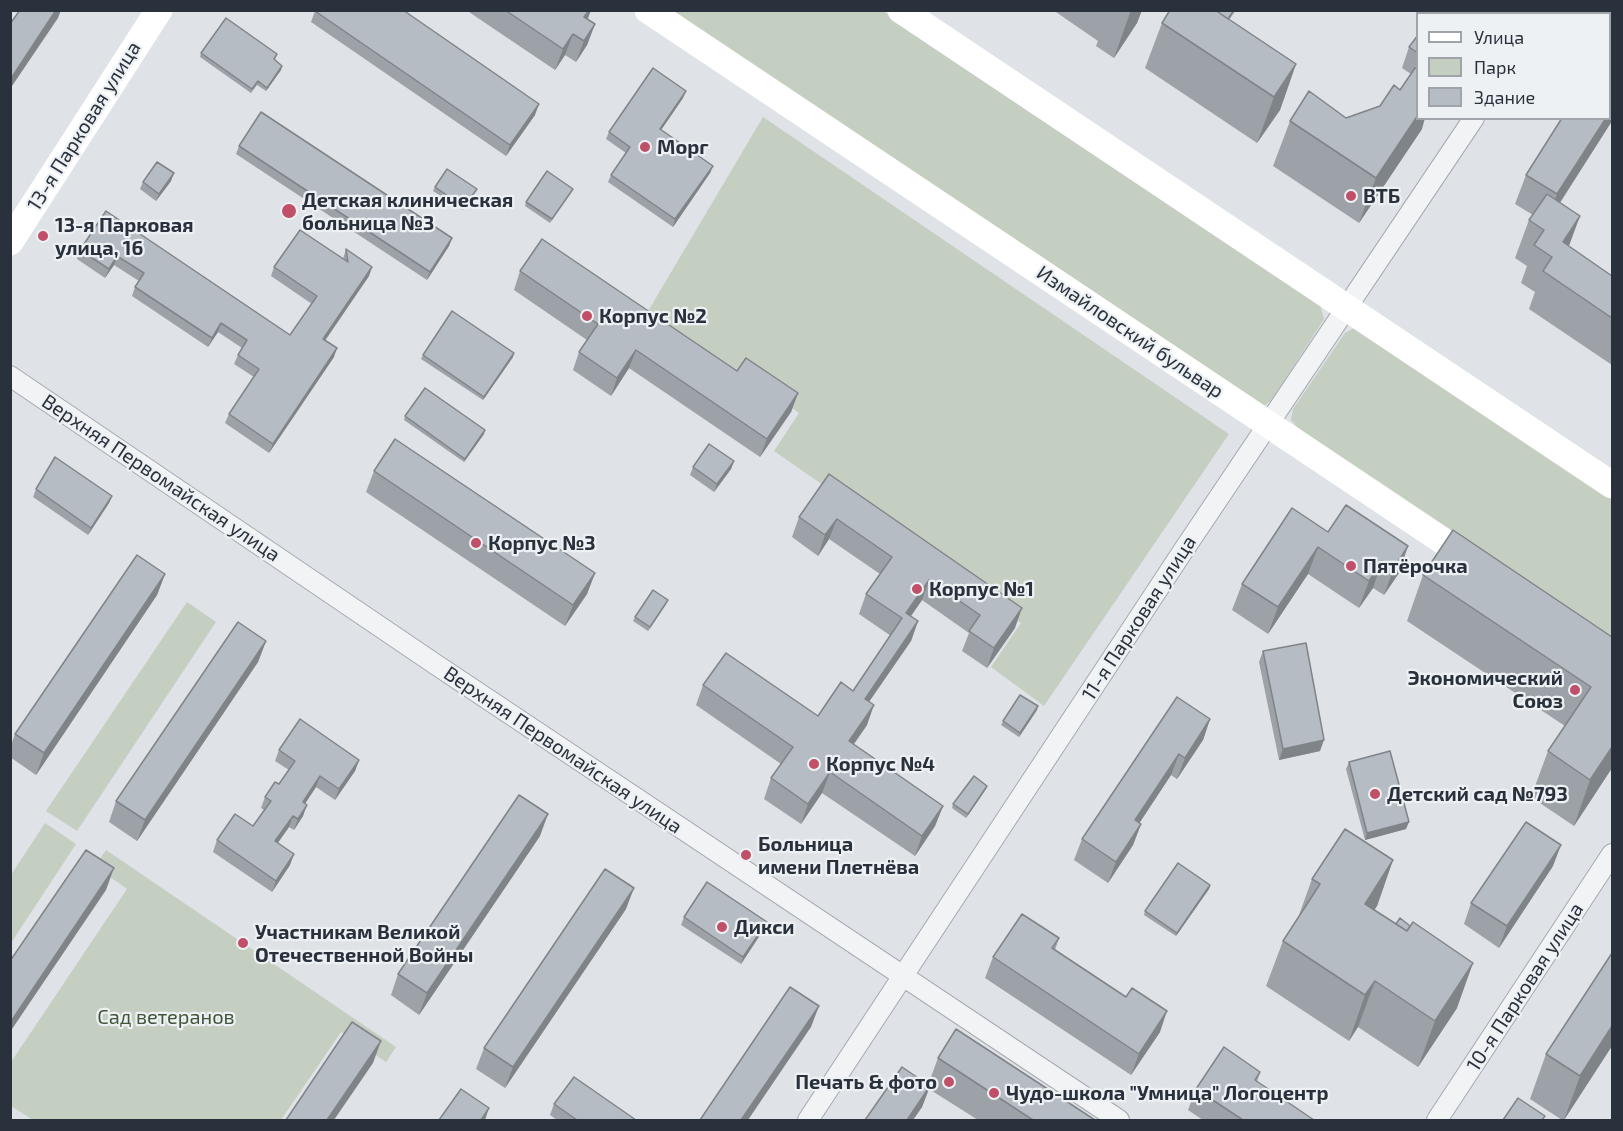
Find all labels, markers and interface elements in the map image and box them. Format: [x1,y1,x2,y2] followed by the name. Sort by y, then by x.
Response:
[1416,12,1611,120] legend
[1474,26,1524,48] text: Улица
[22,37,146,215] street label: 13-я Парковая улица
[1474,56,1516,78] text: Парк
[1474,86,1535,108] text: Здание
[657,135,709,159] place label: Морг
[638,140,652,154] marker: Морг
[1363,184,1400,208] place label: ВТБ
[302,188,513,235] place label: Детская клиническая больница №3
[1344,189,1358,203] marker: ВТБ
[280,202,298,220] marker: Детская клиническая больница №3
[55,213,194,260] place label: 13-я Парковая улица, 16
[36,229,50,243] marker: 13-я Парковая улица, 16
[1032,260,1228,404] street label: Измайловский бульвар
[599,304,707,328] place label: Корпус №2
[580,309,594,323] marker: Корпус №2
[37,389,285,567] street label: Верхняя Первомайская улица
[488,531,596,555] place label: Корпус №3
[1077,531,1201,705] street label: 11-я Парковая улица
[469,536,483,550] marker: Корпус №3
[1363,554,1468,578] place label: Пятёрочка
[1344,559,1358,573] marker: Пятёрочка
[929,577,1034,601] place label: Корпус №1
[910,582,924,596] marker: Корпус №1
[439,661,687,839] street label: Верхняя Первомайская улица
[1408,666,1563,713] place label: Экономический Союз
[1568,683,1582,697] marker: Экономический Союз
[826,752,935,776] place label: Корпус №4
[807,757,821,771] marker: Корпус №4
[1387,782,1568,806] place label: Детский сад №793
[1368,787,1382,801] marker: Детский сад №793
[758,832,919,879] place label: Больница имени Плетнёва
[739,848,753,862] marker: Больница имени Плетнёва
[1462,898,1588,1076] street label: 10-я Парковая улица
[734,915,795,939] place label: Дикси
[255,920,473,967] place label: Участникам Великой Отечественной Войны
[715,920,729,934] marker: Дикси
[236,936,250,950] marker: Участникам Великой Отечественной Войны
[97,1005,235,1029] park label: Сад ветеранов
[795,1070,937,1094] place label: Печать & фото
[942,1075,956,1089] marker: Печать & фото
[1006,1081,1328,1105] place label: Чудо-школа "Умница" Логоцентр
[987,1086,1001,1100] marker: Чудо-школа "Умница" Логоцентр

